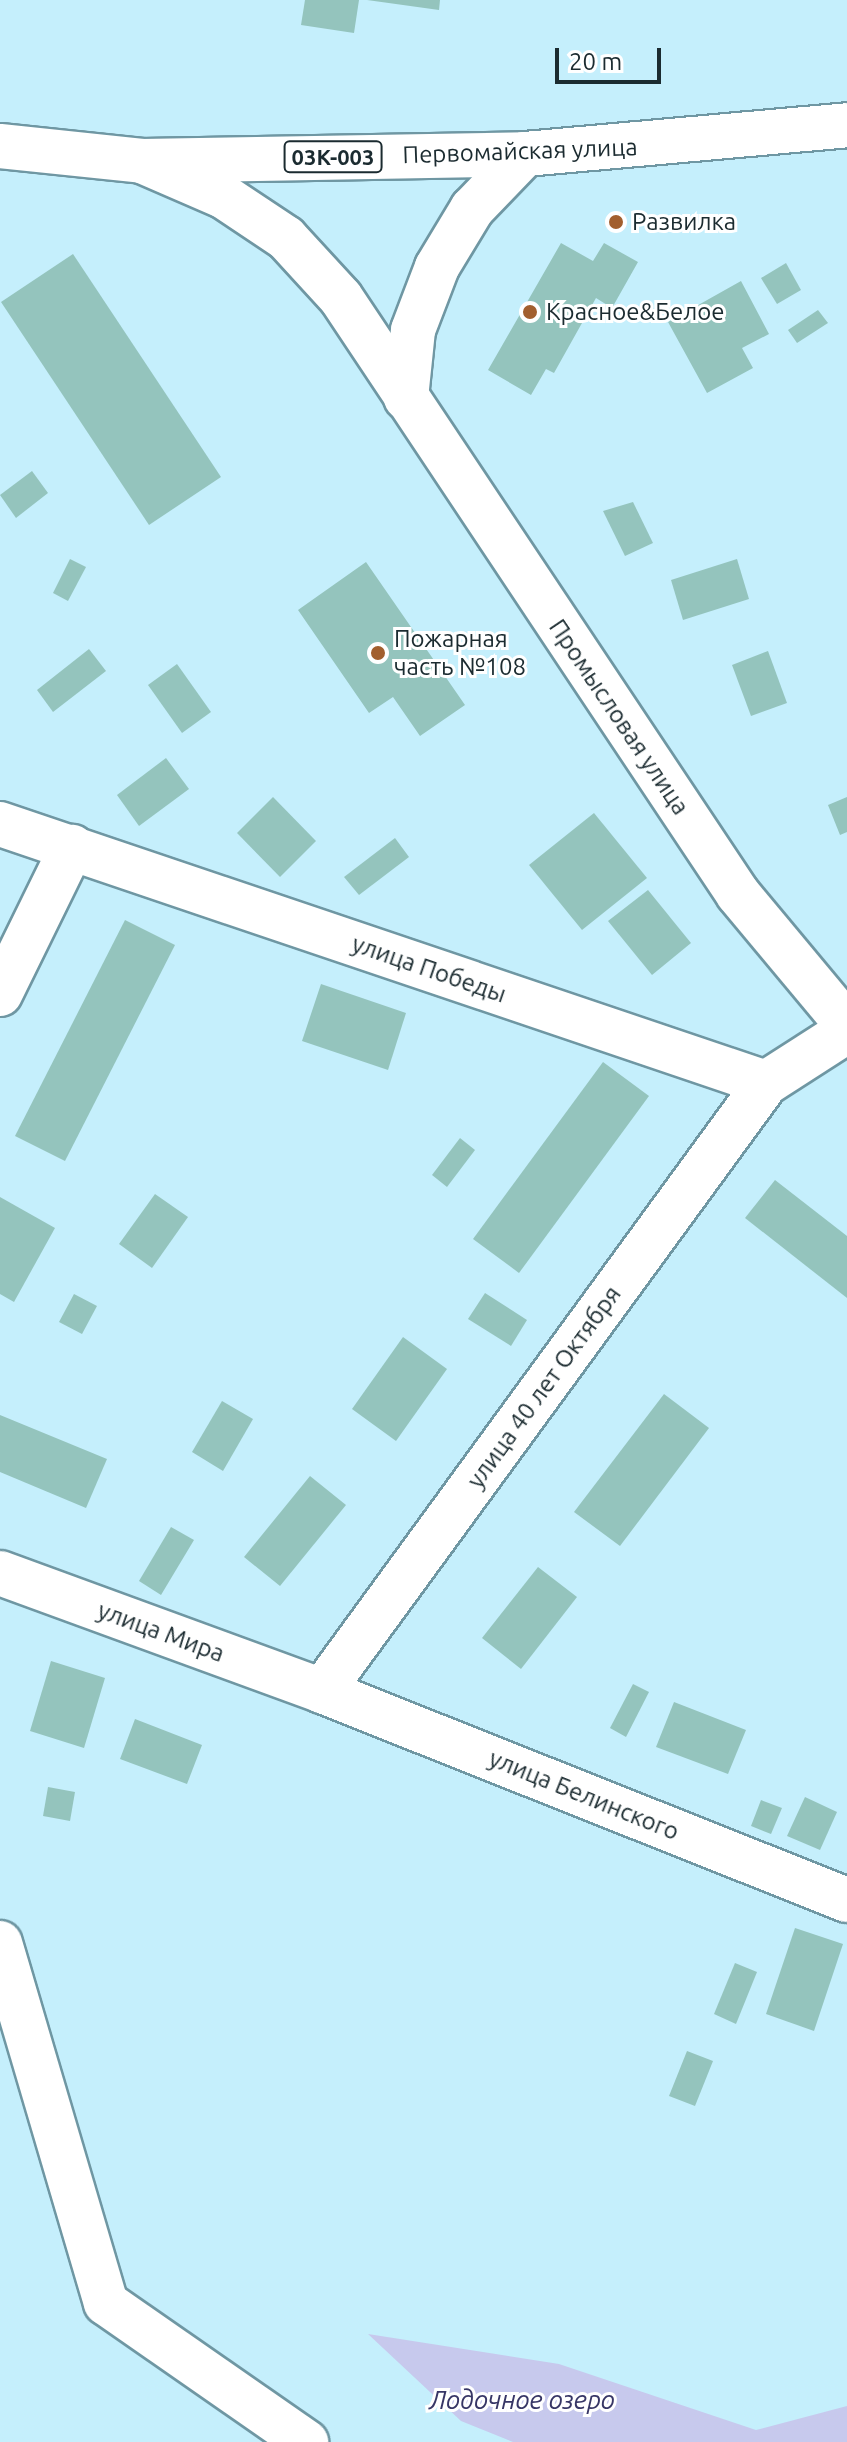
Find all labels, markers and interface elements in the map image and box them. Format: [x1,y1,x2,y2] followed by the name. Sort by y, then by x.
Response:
[559,32,665,82] scale bar
[569,48,622,75] text: 20 m
[402,133,638,169] street label: Первомайская улица
[283,139,383,175] road number: 03К-003
[632,208,736,236] place label: Развилка
[607,213,625,231] marker: Развилка
[546,298,725,326] place label: Красное&Белое
[521,303,539,321] marker: Красное&Белое
[543,614,695,820] street label: Промысловая улица
[394,625,526,681] place label: Пожарная часть №108
[369,644,387,662] marker: Пожарная часть №108
[348,929,510,1009] street label: улица Победы
[461,1280,627,1494] street label: улица 40 лет Октября
[94,1596,228,1668] street label: улица Мира
[485,1744,683,1846] street label: улица Белинского
[429,2384,615,2416] water label: Лодочное озеро

